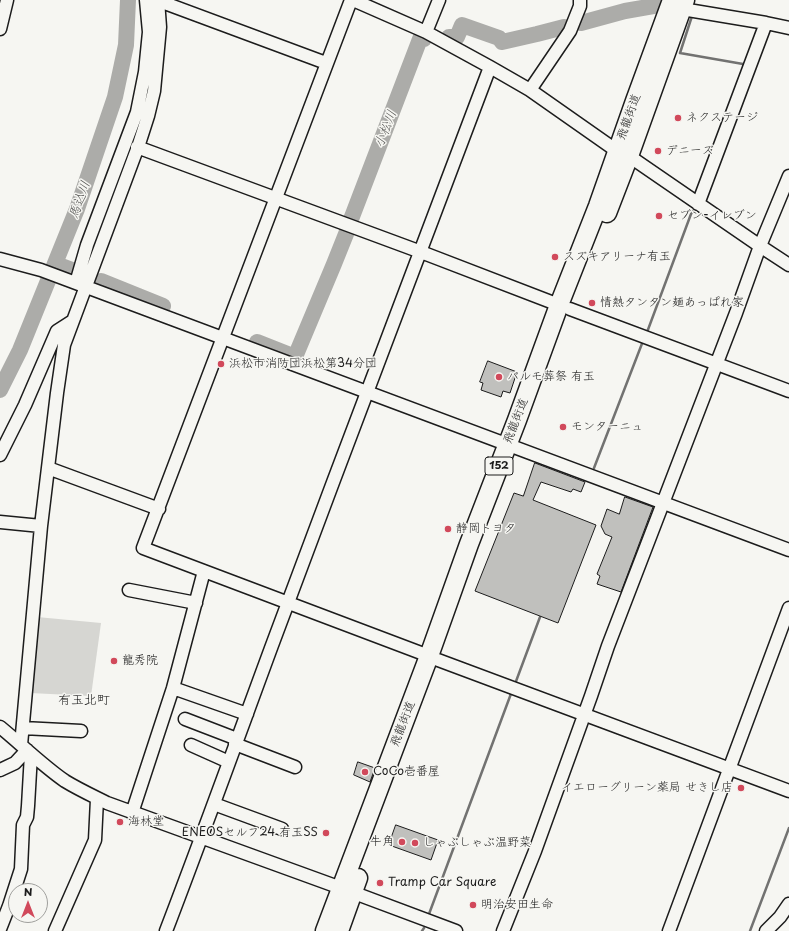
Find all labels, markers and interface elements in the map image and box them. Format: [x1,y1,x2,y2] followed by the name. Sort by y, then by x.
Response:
[614,92,644,142] street label: 飛龍街道
[372,108,400,150] water label: 小松川
[686,111,758,125] place label: ネクステージ
[673,113,683,123] marker: ネクステージ
[666,144,714,158] place label: デニーズ
[653,146,663,156] marker: デニーズ
[66,179,94,221] water label: 馬込川
[667,209,757,223] place label: セブン-イレブン
[654,211,664,221] marker: セブン-イレブン
[563,250,671,264] place label: スズキアリーナ有玉
[550,252,560,262] marker: スズキアリーナ有玉
[600,296,744,310] place label: 情熱タンタン麺あっぱれ家
[587,298,597,308] marker: 情熱タンタン麺あっぱれ家
[229,357,377,371] place label: 浜松市消防団浜松第34分団
[216,359,226,369] marker: 浜松市消防団浜松第34分団
[507,370,595,384] place label: パルモ葬祭 有玉
[494,372,504,382] marker: パルモ葬祭 有玉
[501,396,531,446] street label: 飛龍街道
[571,420,643,434] place label: モンターニュ
[558,422,568,432] marker: モンターニュ
[485,457,513,475] road number: 152
[456,522,516,536] place label: 静岡トヨタ
[443,524,453,534] marker: 静岡トヨタ
[122,654,158,668] place label: 龍秀院
[109,656,119,666] marker: 龍秀院
[58,692,110,708] district label: 有玉北町
[388,699,418,749] street label: 飛龍街道
[373,765,440,779] place label: CoCo壱番屋
[360,767,370,777] marker: CoCo壱番屋
[561,781,733,795] place label: イエローグリーン薬局 せきし店
[736,783,746,793] marker: イエローグリーン薬局 せきし店
[128,815,164,829] place label: 海林堂
[115,817,125,827] marker: 海林堂
[182,826,318,840] place label: ENEOSセルフ24 有玉SS
[321,828,331,838] marker: ENEOSセルフ24 有玉SS
[370,835,394,849] place label: 牛角
[423,836,531,850] place label: しゃぶしゃぶ温野菜
[397,837,407,847] marker: 牛角
[410,838,420,848] marker: しゃぶしゃぶ温野菜
[388,876,496,890] place label: Tramp Car Square
[375,878,385,888] marker: Tramp Car Square
[8,883,48,923] north arrow
[24,883,32,900] text: N
[481,898,553,912] place label: 明治安田生命
[468,900,478,910] marker: 明治安田生命

